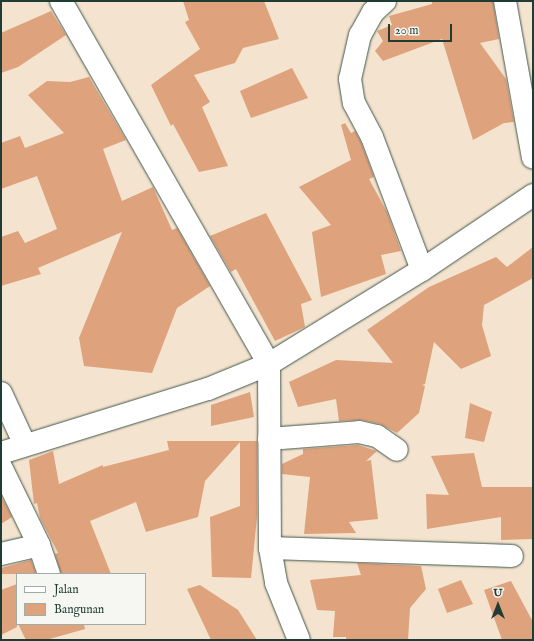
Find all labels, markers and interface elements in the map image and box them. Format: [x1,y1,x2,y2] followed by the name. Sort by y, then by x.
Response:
[390,16,454,42] scale bar
[395,23,418,38] text: 20 m
[16,573,146,625] legend
[54,582,79,597] text: Jalan
[478,585,518,625] north arrow
[493,586,503,600] text: U
[54,602,104,617] text: Bangunan

